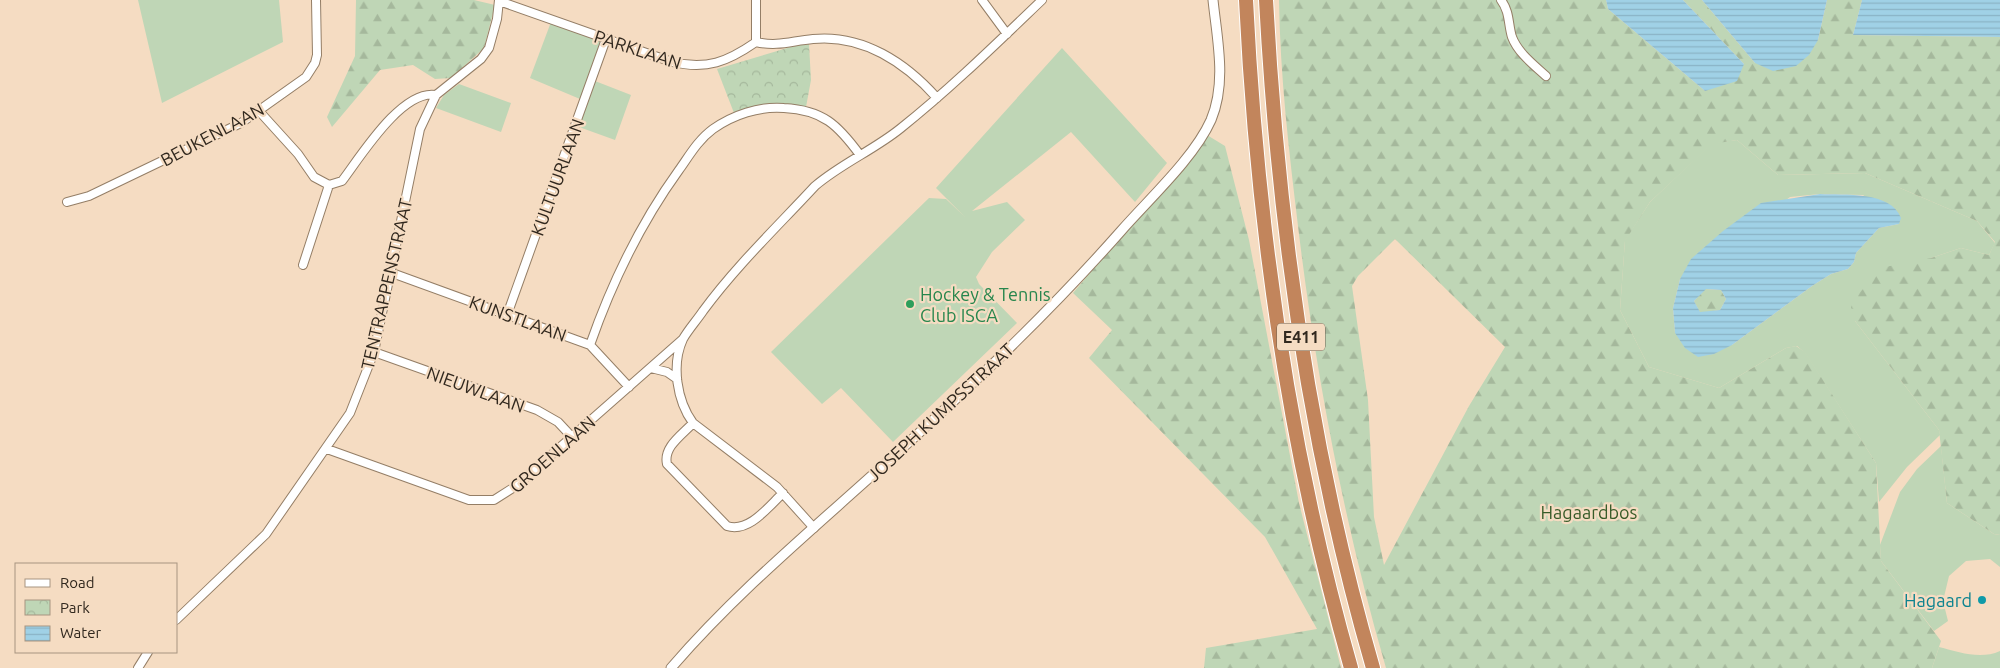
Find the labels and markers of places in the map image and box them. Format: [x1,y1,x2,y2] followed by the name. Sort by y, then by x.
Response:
[920,284,1051,325] place label: Hockey & Tennis Club ISCA
[904,298,916,310] marker: Hockey & Tennis Club ISCA
[1904,590,1972,610] place label: Hagaard
[1976,594,1988,606] marker: Hagaard

